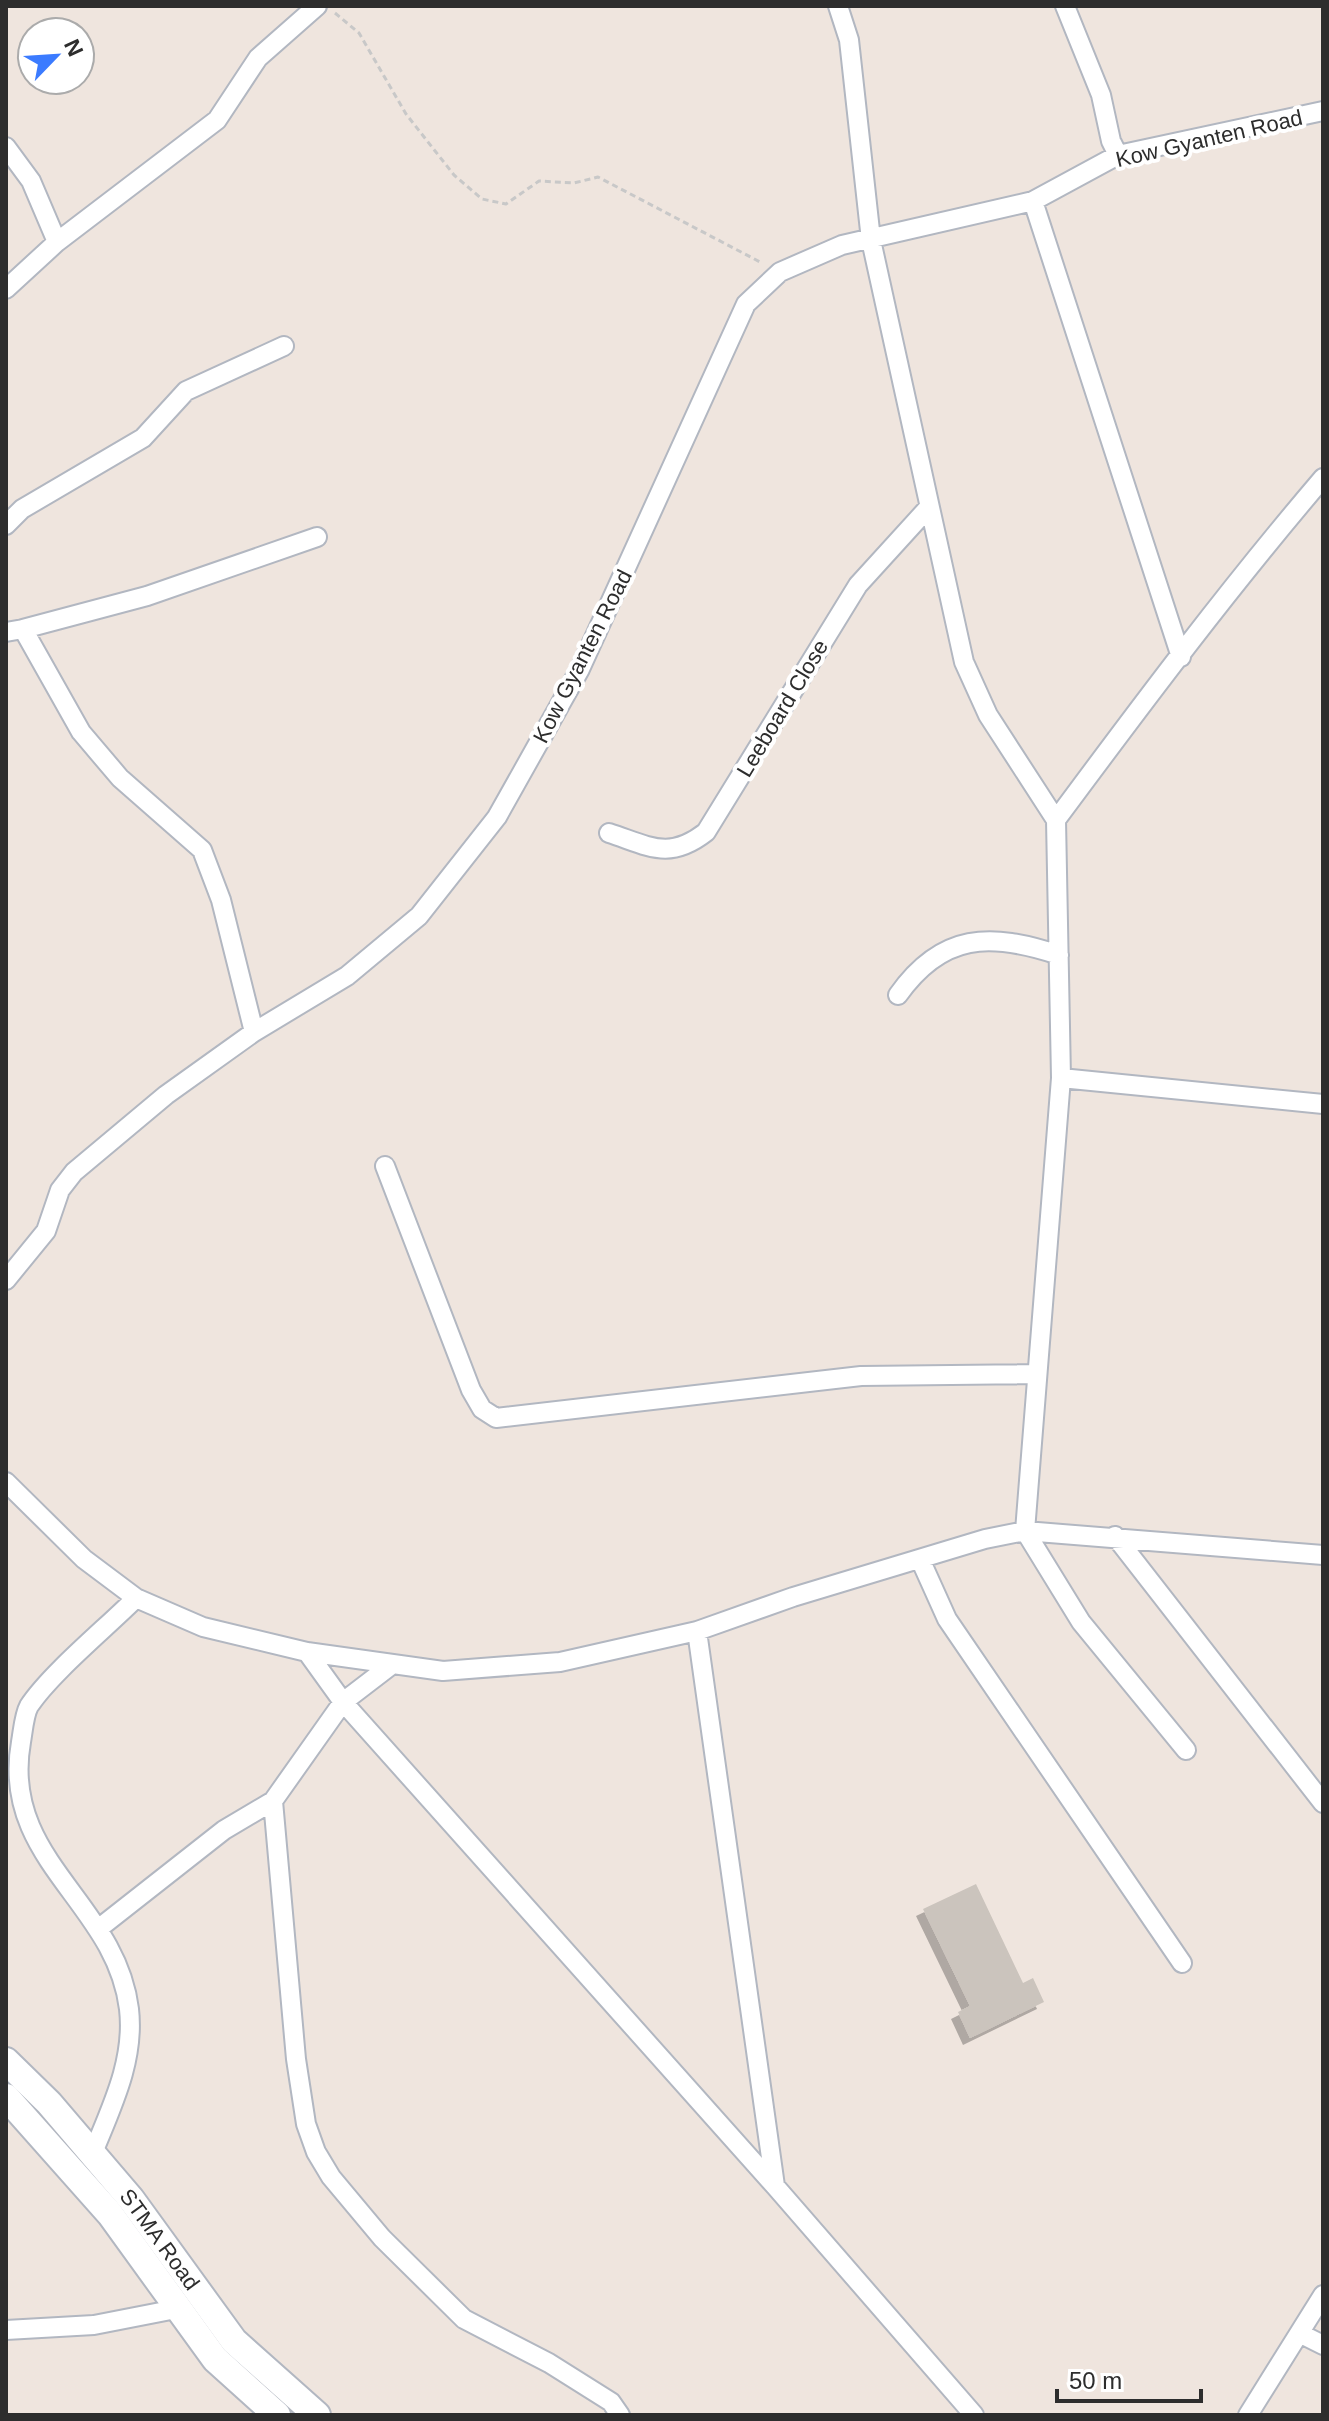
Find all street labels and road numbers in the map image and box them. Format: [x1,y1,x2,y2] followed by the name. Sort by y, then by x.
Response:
[1113,105,1305,172] street label: Kow Gyanten Road
[528,566,637,747] street label: Kow Gyanten Road
[732,635,833,781] street label: Leeboard Close
[115,2184,205,2295] street label: STMA Road

